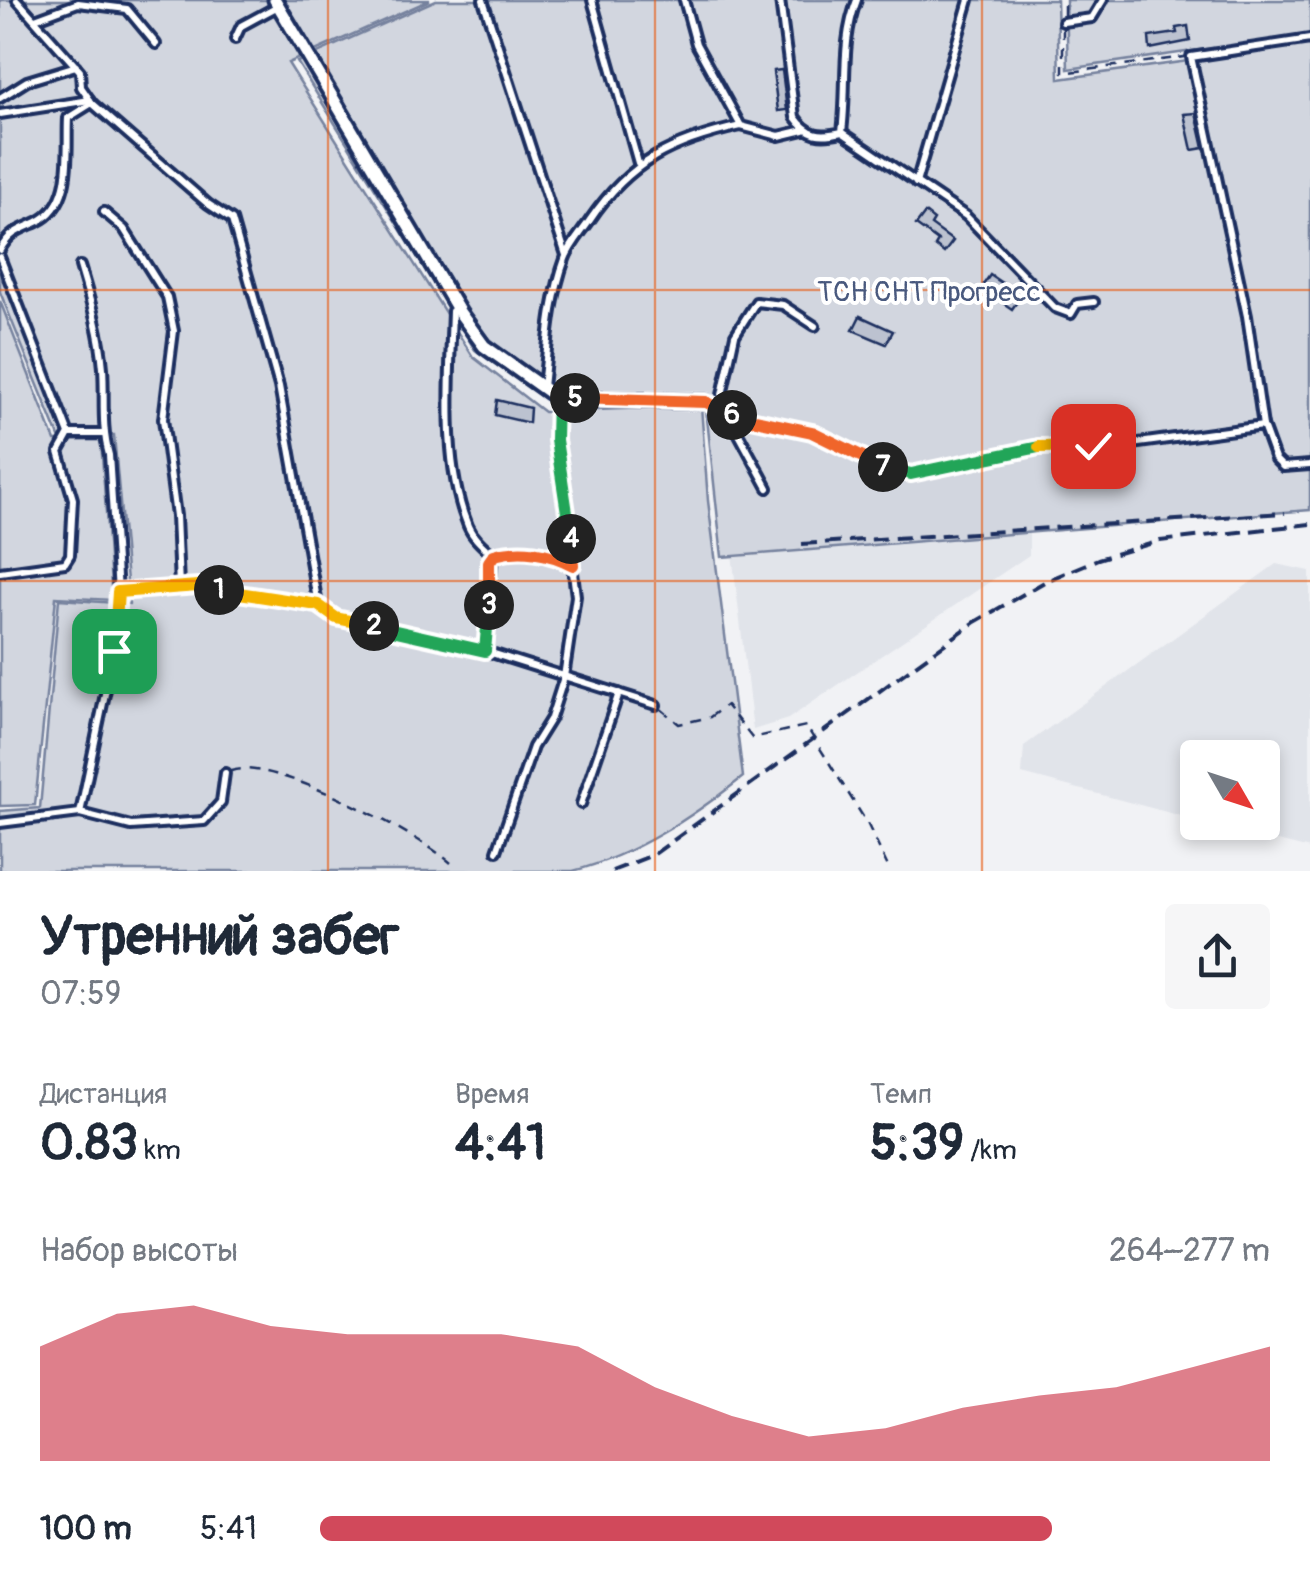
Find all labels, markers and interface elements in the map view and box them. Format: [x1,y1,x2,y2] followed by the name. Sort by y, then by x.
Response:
[817,275,1041,310] park label: ТСН СНТ Прогресс
[550,373,600,423] pin: 5
[567,380,583,415] text: 5
[707,390,757,440] pin: 6
[724,397,740,432] text: 6
[1051,404,1136,489] pin
[1066,419,1121,474] icon: check
[858,442,908,492] pin: 7
[876,449,890,484] text: 7
[546,514,596,564] pin: 4
[563,521,579,556] text: 4
[194,565,244,615] pin: 1
[214,572,224,607] text: 1
[464,580,514,630] pin: 3
[481,587,497,622] text: 3
[349,601,399,651] pin: 2
[366,608,382,643] text: 2
[72,609,157,694] pin
[87,624,142,679] icon: arrive
[1180,740,1280,840] north arrow
[1180,740,1280,840] map controls
[40,902,399,971] text: Утренний забег
[1165,904,1270,1009] button: share
[40,974,121,1014] text: 07:59
[40,1077,167,1112] text: Дистанция
[455,1077,529,1112] text: Время
[870,1077,932,1112] text: Темп
[40,1112,138,1175] text: 0.83
[455,1112,546,1175] text: 4:41
[870,1112,964,1175] text: 5:39
[138,1133,181,1168] text: km
[964,1133,1017,1168] text: /km
[40,1231,238,1271] text: Набор высоты
[1109,1231,1270,1271] text: 264–277 m
[40,1509,132,1549] text: 100 m
[200,1509,257,1549] text: 5:41

